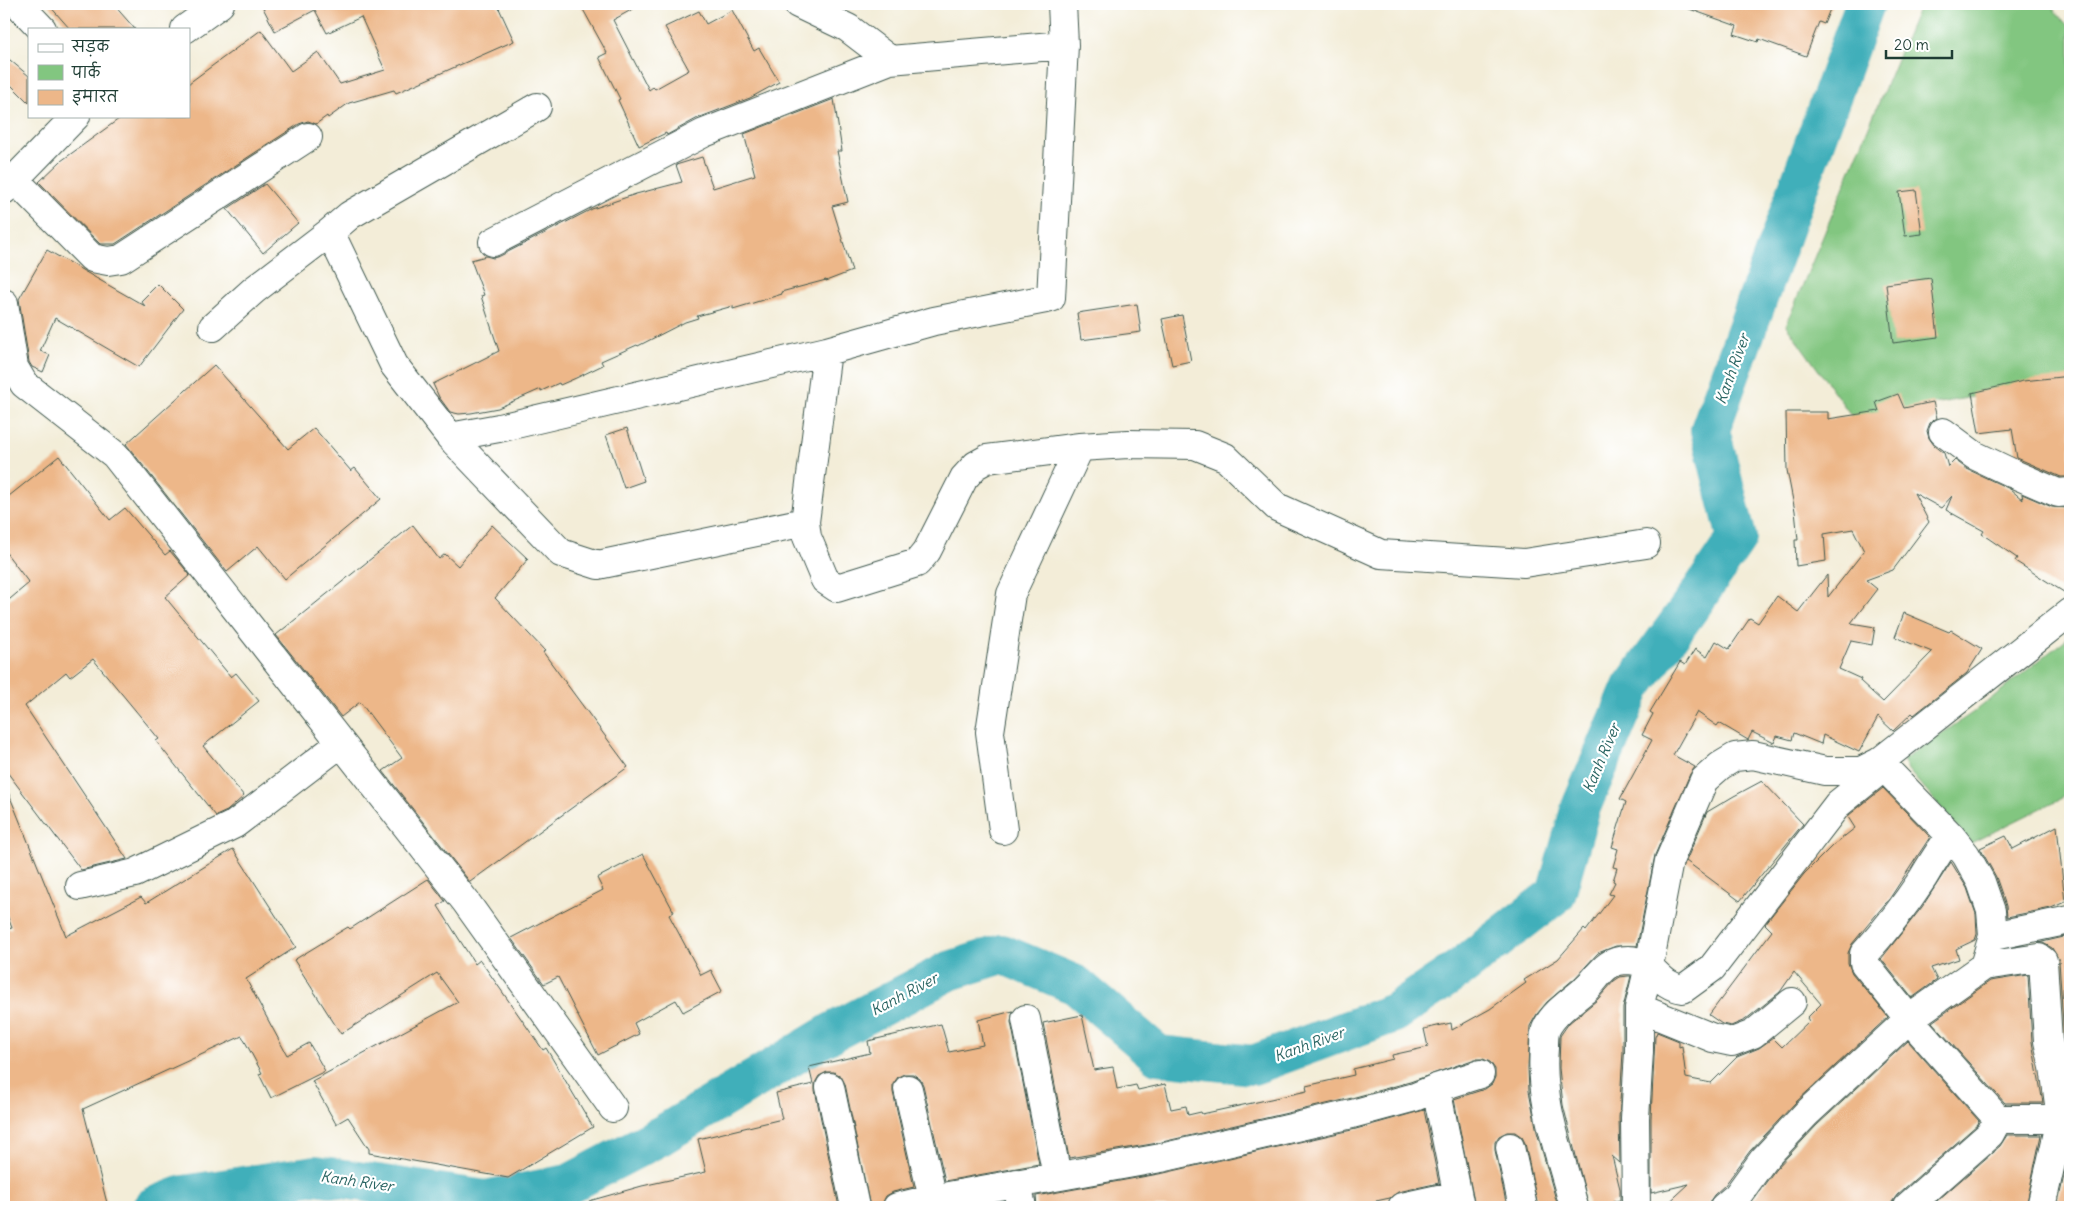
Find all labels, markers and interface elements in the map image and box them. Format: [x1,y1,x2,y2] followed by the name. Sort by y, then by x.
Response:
[28,28,190,118] legend
[1886,28,1953,60] scale bar
[1894,35,1929,54] text: 20 m
[71,37,110,57] text: सड़क
[71,61,102,82] text: पार्क
[72,87,119,106] text: इमारत
[1711,330,1754,407] water label: Kanh River
[1578,719,1625,795] water label: Kanh River
[867,968,942,1020] water label: Kanh River
[1271,1022,1348,1065] water label: Kanh River
[320,1167,396,1196] water label: Kanh River

